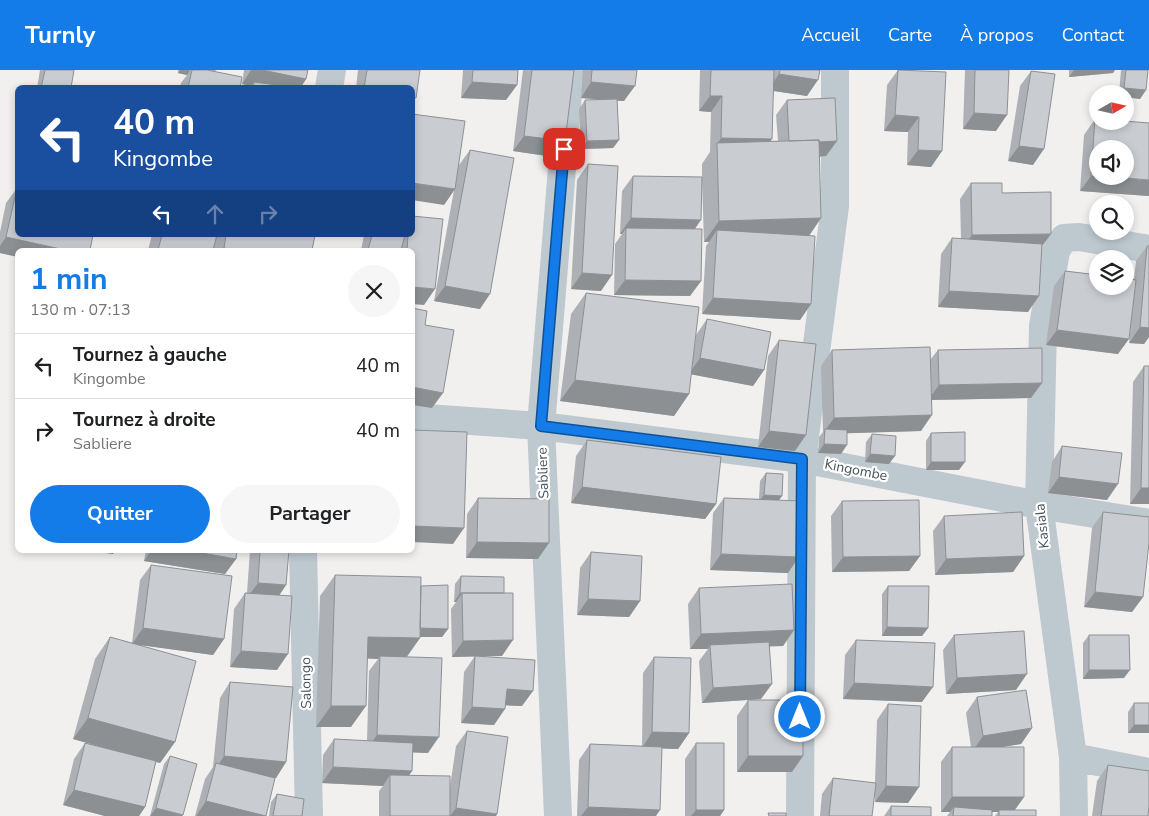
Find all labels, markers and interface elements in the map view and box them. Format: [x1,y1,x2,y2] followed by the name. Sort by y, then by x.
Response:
[25,19,95,51] text: Turnly
[801,23,860,47] text: Accueil
[888,23,932,47] text: Carte
[960,23,1034,47] text: À propos
[1062,23,1124,47] text: Contact
[1089,85,1134,130] north arrow
[1089,85,1134,295] map controls
[113,99,195,146] text: 40 m
[30,105,95,170] icon: left
[543,128,585,170] pin
[550,135,578,163] icon: arrive
[1089,140,1134,185] button: sound
[113,144,213,174] text: Kingombe
[1089,195,1134,240] button: search
[148,200,176,228] icon: left
[201,200,229,228] icon: ahead
[254,200,282,228] icon: right
[1089,250,1134,295] button: layers
[30,259,108,300] text: 1 min
[348,265,400,317] button: close
[30,299,131,321] text: 130 m · 07:13
[73,342,227,368] text: Tournez à gauche
[30,352,58,380] icon: left
[356,353,400,379] text: 40 m
[73,368,146,390] text: Kingombe
[73,407,216,433] text: Tournez à droite
[30,417,58,445] icon: right
[356,418,400,444] text: 40 m
[73,433,132,455] text: Sabliere
[533,447,553,499] street label: Sabliere
[823,455,889,485] street label: Kingombe
[30,485,210,543] button: Quitter
[220,485,400,543] button: Partager
[1030,503,1054,549] street label: Kasiala
[296,657,316,709] street label: Salongo
[773,690,825,742] position arrow

